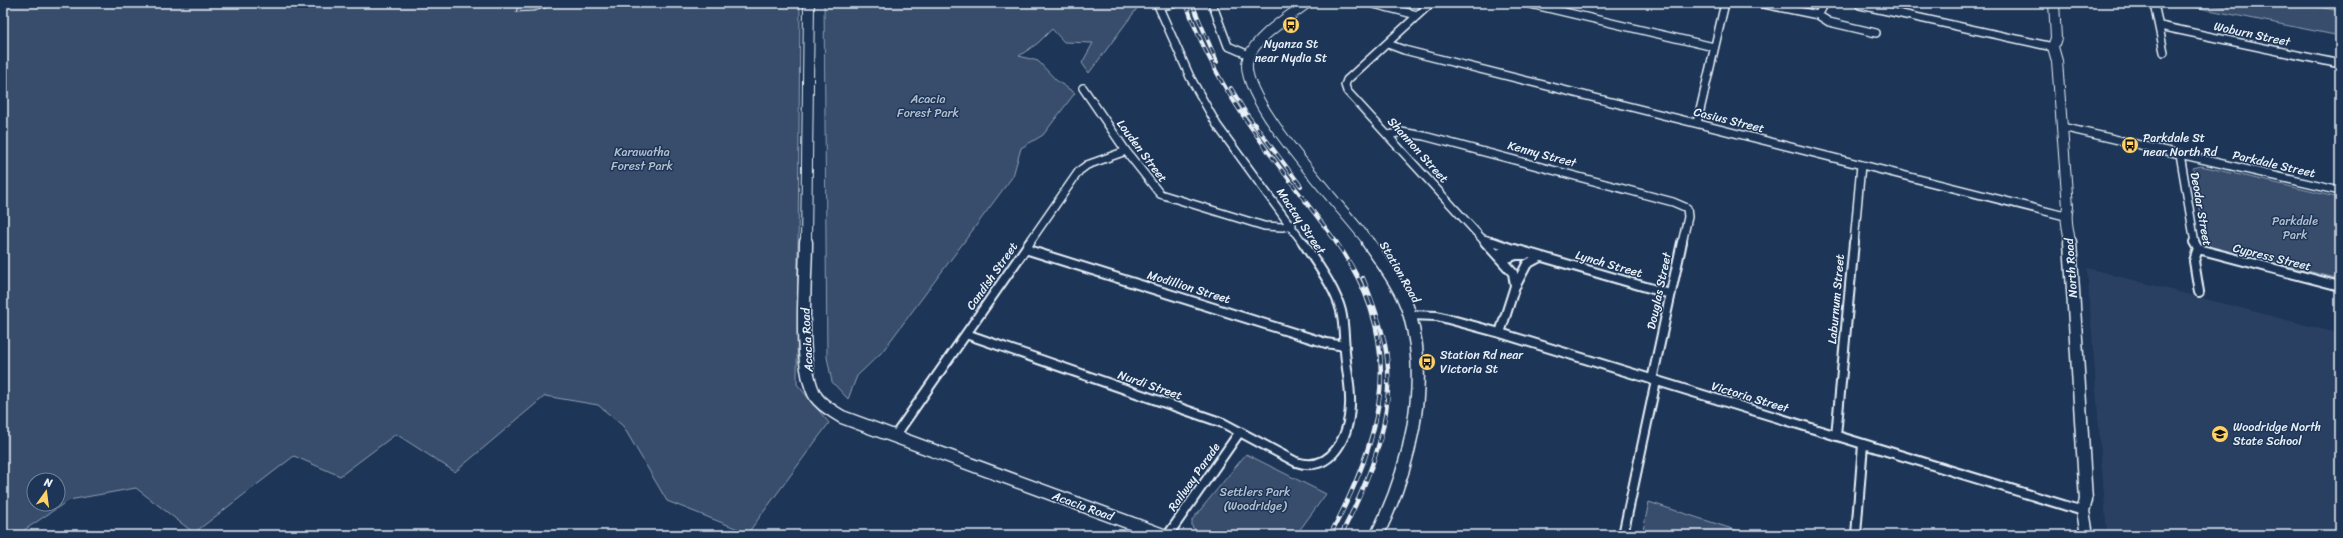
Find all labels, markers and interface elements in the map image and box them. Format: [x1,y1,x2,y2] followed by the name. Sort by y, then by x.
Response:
[1281,15,1301,35] bus stop icon: Nyanza St near Nydia St
[2212,15,2293,53] street label: Woburn Street
[1255,33,1327,69] place label: Nyanza St near Nydia St
[897,88,960,124] park label: Acacia Forest Park
[1691,101,1767,139] street label: Casius Street
[1382,112,1454,188] street label: Shannon Street
[1111,115,1173,187] street label: Louden Street
[2143,127,2218,163] place label: Parkdale St near North Rd
[1505,134,1580,174] street label: Kenny Street
[2120,135,2140,155] bus stop icon: Parkdale St near North Rd
[611,141,674,177] park label: Karawatha Forest Park
[2230,144,2318,184] street label: Parkdale Street
[2184,170,2218,248] street label: Deodar Street
[1270,183,1332,260] street label: Mactay Street
[2272,210,2318,246] park label: Parkdale Park
[2058,236,2084,299] street label: North Road
[960,237,1024,315] street label: Candish Street
[1373,237,1428,309] street label: Station Road
[2230,237,2314,277] street label: Cypress Street
[1573,244,1645,284] street label: Lynch Street
[1640,249,1678,331] street label: Douglas Street
[1821,253,1851,345] street label: Laburnum Street
[1145,264,1233,310] street label: Modillion Street
[794,306,820,374] street label: Acacia Road
[1440,344,1524,380] place label: Station Rd near Victoria St
[1417,352,1437,372] bus stop icon: Station Rd near Victoria St
[1115,364,1185,406] street label: Nurdi Street
[1709,375,1792,419] street label: Victoria Street
[2233,416,2321,452] place label: Woodridge North State School
[2210,424,2230,444] school or university icon: Woodridge North State School
[1162,438,1226,516] street label: Railway Parade
[26,472,66,512] north arrow
[41,472,55,493] text: N
[1220,481,1291,517] park label: Settlers Park (Woodridge)
[1048,484,1118,528] street label: Acacia Road

